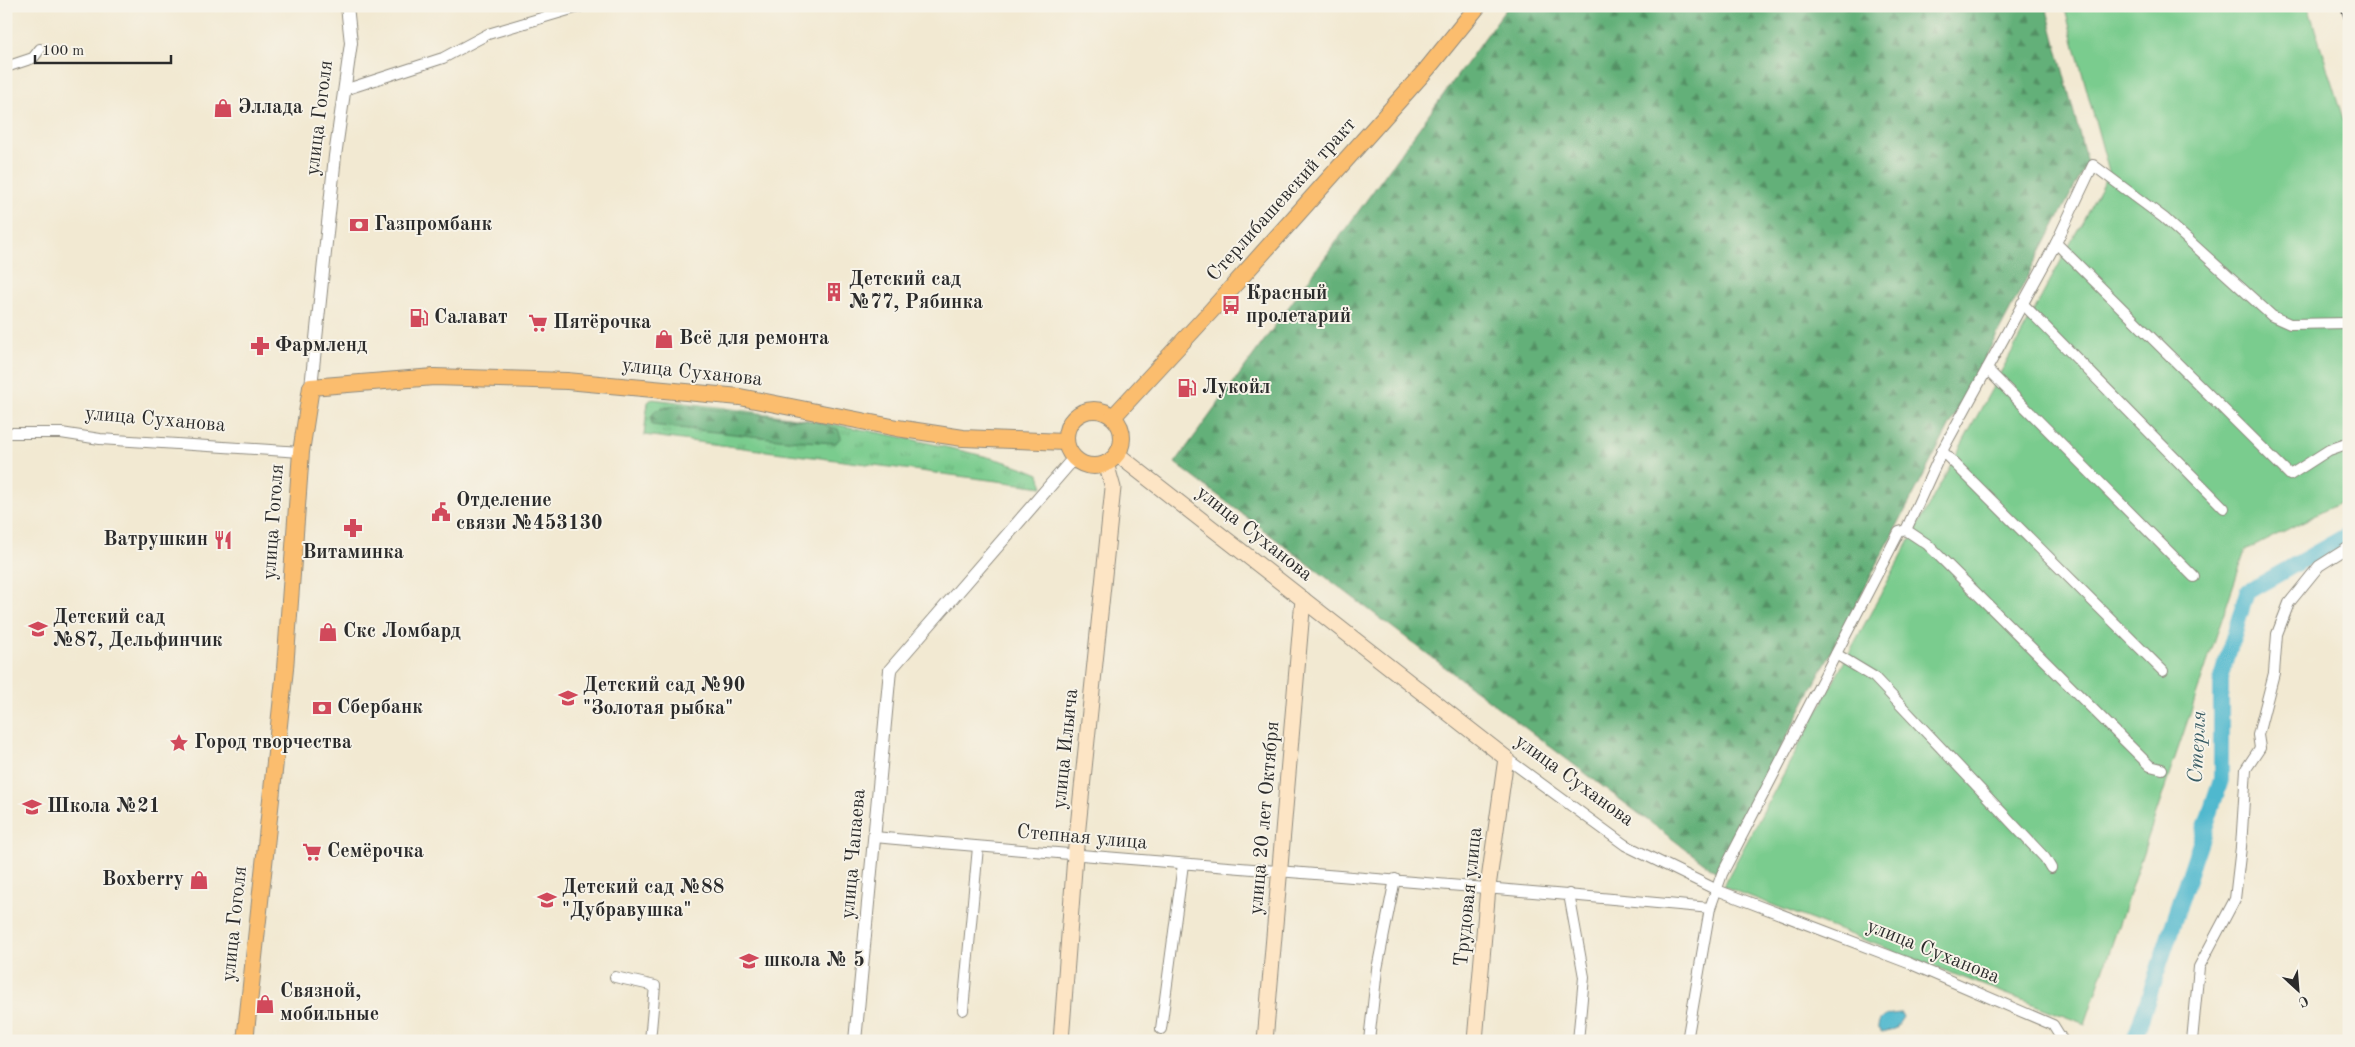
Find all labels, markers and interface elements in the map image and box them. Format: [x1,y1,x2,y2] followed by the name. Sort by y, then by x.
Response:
[35,32,171,64] scale bar
[42,44,84,59] text: 100 m
[303,59,337,177] street label: улица Гоголя
[212,97,234,119] shop icon: Эллада
[238,98,303,118] place label: Эллада
[1204,114,1360,286] street label: Стерлибашевский тракт
[348,214,370,236] bank icon: Газпромбанк
[374,215,492,235] place label: Газпромбанк
[849,270,983,313] place label: Детский сад №77, Рябинка
[823,281,845,303] building icon: Детский сад №77, Рябинка
[1246,284,1351,327] place label: Красный пролетарий
[1220,294,1242,316] bus stop icon: Красный пролетарий
[408,307,430,329] fuel station icon: Салават
[434,308,508,328] place label: Салават
[527,312,549,334] supermarket icon: Пятёрочка
[553,313,651,333] place label: Пятёрочка
[653,328,675,350] shop icon: Всё для ремонта
[679,329,829,349] place label: Всё для ремонта
[249,335,271,357] pharmacy icon: Фармленд
[275,336,367,356] place label: Фармленд
[621,356,763,390] street label: улица Суханова
[1176,377,1198,399] fuel station icon: Лукойл
[1202,378,1271,398] place label: Лукойл
[84,404,226,436] street label: улица Суханова
[260,463,288,581] street label: улица Гоголя
[1192,483,1316,585] street label: улица Суханова
[456,491,603,534] place label: Отделение связи №453130
[430,501,452,523] public building icon: Отделение связи №453130
[342,517,364,539] pharmacy icon: Витаминка
[212,529,234,551] restaurant icon: Ватрушкин
[103,530,208,550] place label: Ватрушкин
[302,543,404,563] place label: Витаминка
[53,608,223,651] place label: Детский сад №87, Дельфинчик
[27,618,49,640] school or university icon: Детский сад №87, Дельфинчик
[317,621,339,643] shop icon: Скс Ломбард
[343,622,461,642] place label: Скс Ломбард
[583,676,745,719] place label: Детский сад №90 "Золотая рыбка"
[557,687,579,709] school or university icon: Детский сад №90 "Золотая рыбка"
[1050,688,1082,810] street label: улица Ильича
[311,697,333,719] bank icon: Сбербанк
[337,698,423,718] place label: Сбербанк
[2186,710,2210,784] water label: Стерля
[1247,720,1283,916] street label: улица 20 лет Октября
[1511,731,1637,831] street label: улица Суханова
[168,732,190,754] place icon: Город творчества
[194,733,352,753] place label: Город творчества
[838,788,870,920] street label: улица Чапаева
[21,796,43,818] school or university icon: Школа №21
[47,797,160,817] place label: Школа №21
[1016,822,1148,854] street label: Степная улица
[1452,826,1486,968] street label: Трудовая улица
[301,841,323,863] supermarket icon: Семёрочка
[327,842,424,862] place label: Семёрочка
[219,865,251,983] street label: улица Гоголя
[188,869,210,891] shop icon: Boxberry
[102,870,184,890] place label: Boxberry
[562,878,724,921] place label: Детский сад №88 "Дубравушка"
[536,889,558,911] school or university icon: Детский сад №88 "Дубравушка"
[1864,916,2002,988] street label: улица Суханова
[738,950,760,972] school or university icon: школа № 5
[764,950,865,971] place label: школа № 5
[2272,964,2322,1014] north arrow
[280,982,379,1025] place label: Связной, мобильные
[2296,992,2310,1009] text: С
[254,993,276,1015] shop icon: Связной, мобильные

